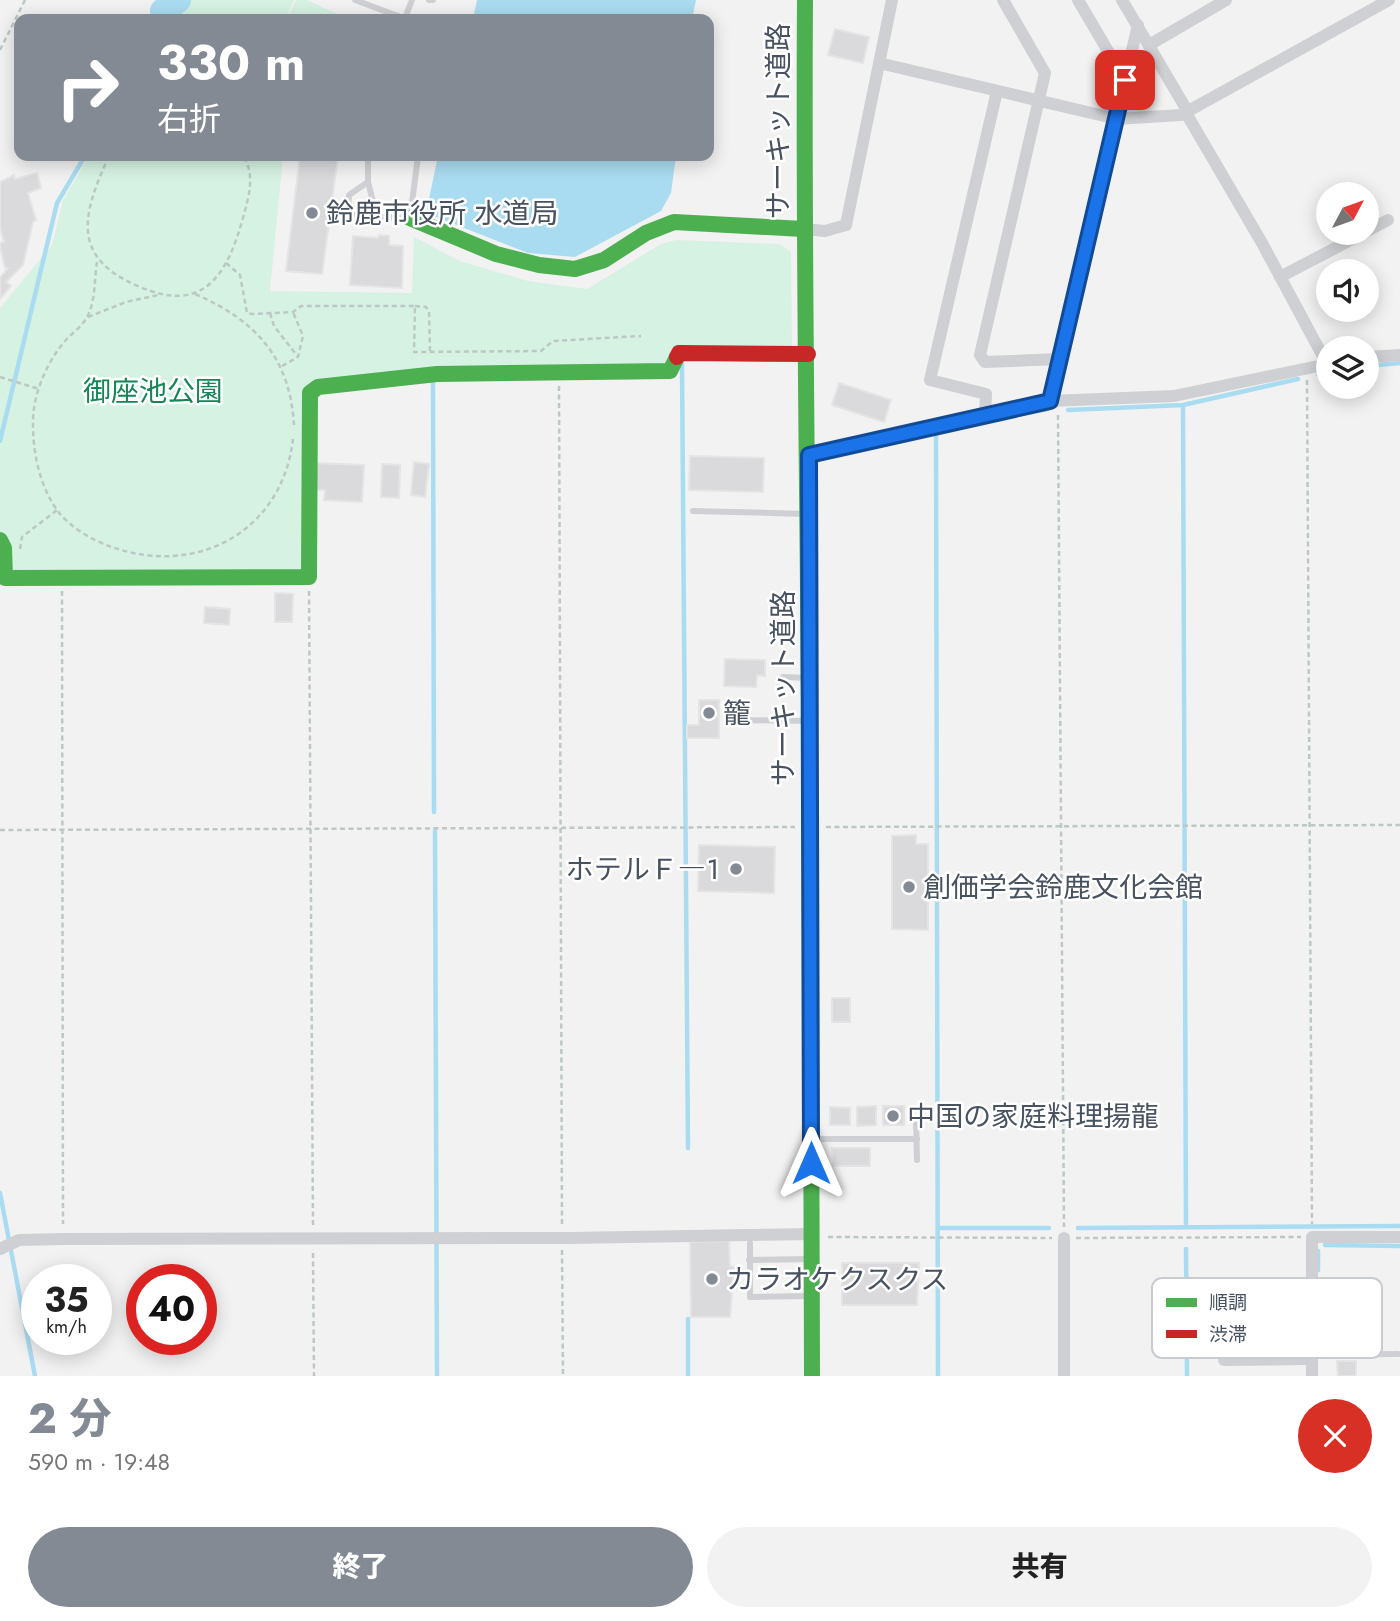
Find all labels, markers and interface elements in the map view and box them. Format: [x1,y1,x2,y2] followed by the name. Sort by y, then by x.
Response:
[758,23,799,219] street label: サーキット道路
[157,28,305,98] text: 330 m
[42,42,133,133] icon: right
[1095,50,1155,110] pin
[1106,61,1144,99] icon: arrive
[157,96,221,142] text: 右折
[1316,182,1379,245] north arrow
[1316,182,1379,399] map controls
[326,193,558,234] place label: 鈴鹿市役所 水道局
[304,205,320,221] marker: 鈴鹿市役所 水道局
[1316,259,1379,322] button: sound
[1316,336,1379,399] button: layers
[83,371,223,412] park label: 御座池公園
[763,590,804,786] street label: サーキット道路
[723,693,751,734] place label: 籠
[701,705,717,721] marker: 籠
[566,849,722,890] place label: ホテルＦ―１
[728,861,744,877] marker: ホテルＦ―１
[923,867,1203,908] place label: 創価学会鈴鹿文化会館
[901,879,917,895] marker: 創価学会鈴鹿文化会館
[907,1096,1159,1137] place label: 中国の家庭料理揚龍
[885,1108,901,1124] marker: 中国の家庭料理揚龍
[774,1126,848,1200] position arrow
[726,1259,948,1300] place label: カラオケクスクス
[126,1264,217,1355] speed limit sign: 40
[704,1271,720,1287] marker: カラオケクスクス
[44,1275,89,1325] text: 35
[1152,1278,1382,1358] legend
[1209,1289,1247,1316] text: 順調
[46,1314,87,1340] text: km/h
[1209,1321,1247,1348] text: 渋滞
[28,1388,111,1449] text: 2 分
[1298,1399,1372,1473] button: close
[28,1445,170,1479] text: 590 m · 19:48
[28,1527,693,1607] button: 終了
[707,1527,1372,1607] button: 共有

